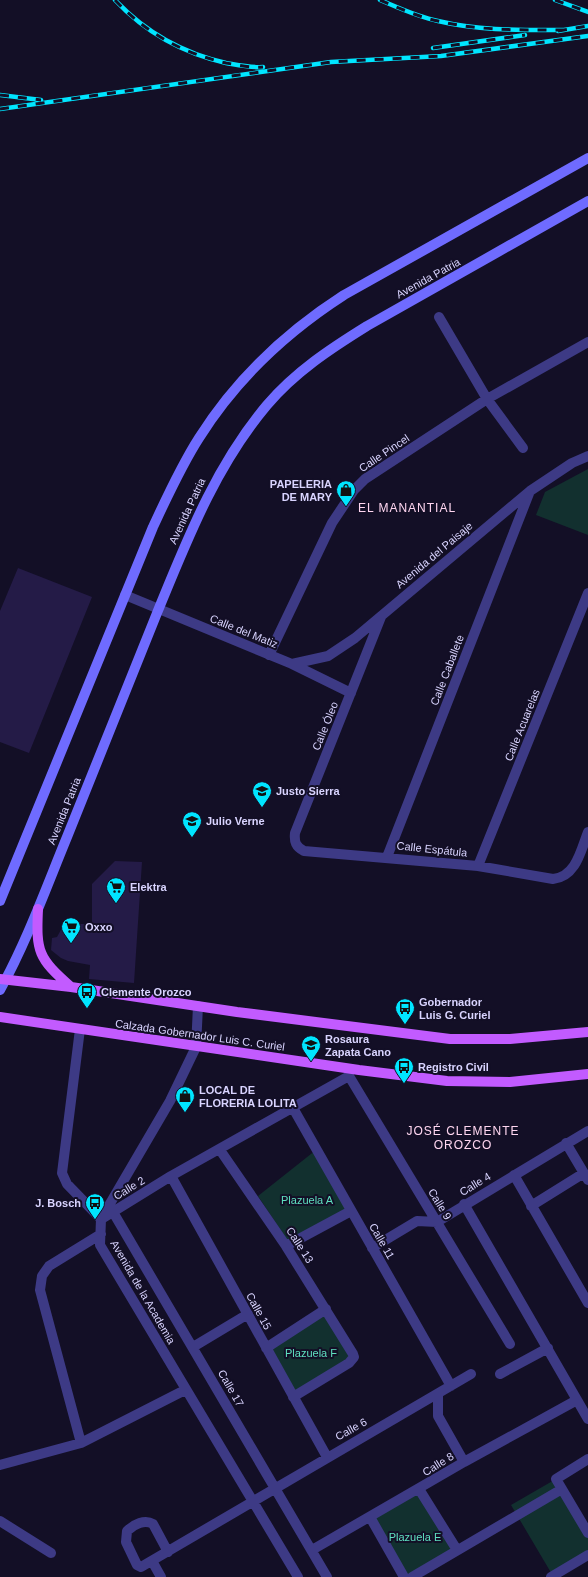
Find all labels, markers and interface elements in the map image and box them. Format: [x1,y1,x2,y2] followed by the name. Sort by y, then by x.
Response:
[394,255,463,301] street label: Avenida Patria
[357,432,411,474] street label: Calle Pincel
[166,475,208,546] street label: Avenida Patria
[270,478,333,503] place label: PAPELERIA DE MARY
[335,479,357,507] shop icon: PAPELERIA DE MARY
[358,501,456,515] district label: EL MANANTIAL
[393,519,475,591] street label: Avenida del Paisaje
[208,612,280,650] street label: Calle del Matiz
[428,633,466,707] street label: Calle Caballete
[502,687,542,763] street label: Calle Acuarelas
[310,700,340,752] street label: Calle Óleo
[45,775,83,846] street label: Avenida Patria
[251,780,273,808] school or university icon: Justo Sierra
[276,785,340,797] place label: Justo Sierra
[181,810,203,838] school or university icon: Julio Verne
[206,815,265,827] place label: Julio Verne
[396,839,469,859] street label: Calle Espátula
[105,876,127,904] supermarket icon: Elektra
[130,881,168,893] place label: Elektra
[60,916,82,944] supermarket icon: Oxxo
[85,921,113,933] place label: Oxxo
[76,981,98,1009] bus stop icon: Clemente Orozco
[101,986,192,998] place label: Clemente Orozco
[419,996,491,1021] place label: Gobernador Luis G. Curiel
[394,997,416,1025] bus stop icon: Gobernador Luis G. Curiel
[114,1017,286,1053] street label: Calzada Gobernador Luis C. Curiel
[325,1033,391,1058] place label: Rosaura Zapata Cano
[300,1034,322,1062] school or university icon: Rosaura Zapata Cano
[393,1056,415,1084] bus stop icon: Registro Civil
[418,1061,489,1073] place label: Registro Civil
[199,1084,297,1109] place label: LOCAL DE FLORERIA LOLITA
[174,1085,196,1113] shop icon: LOCAL DE FLORERIA LOLITA
[406,1123,520,1152] district label: JOSÉ CLEMENTE OROZCO
[457,1170,493,1198] street label: Calle 4
[111,1174,147,1202] street label: Calle 2
[426,1186,454,1222] street label: Calle 9
[84,1192,106,1220] bus stop icon: J. Bosch
[281,1194,334,1206] park label: Plazuela A
[35,1197,81,1209] place label: J. Bosch
[367,1221,397,1261] street label: Calle 11
[284,1225,316,1265] street label: Calle 13
[108,1238,178,1347] street label: Avenida de la Academia
[244,1290,274,1332] street label: Calle 15
[285,1347,337,1359] park label: Plazuela F
[216,1368,246,1408] street label: Calle 17
[333,1415,369,1443] street label: Calle 6
[420,1450,456,1478] street label: Calle 8
[389,1531,441,1543] park label: Plazuela E

